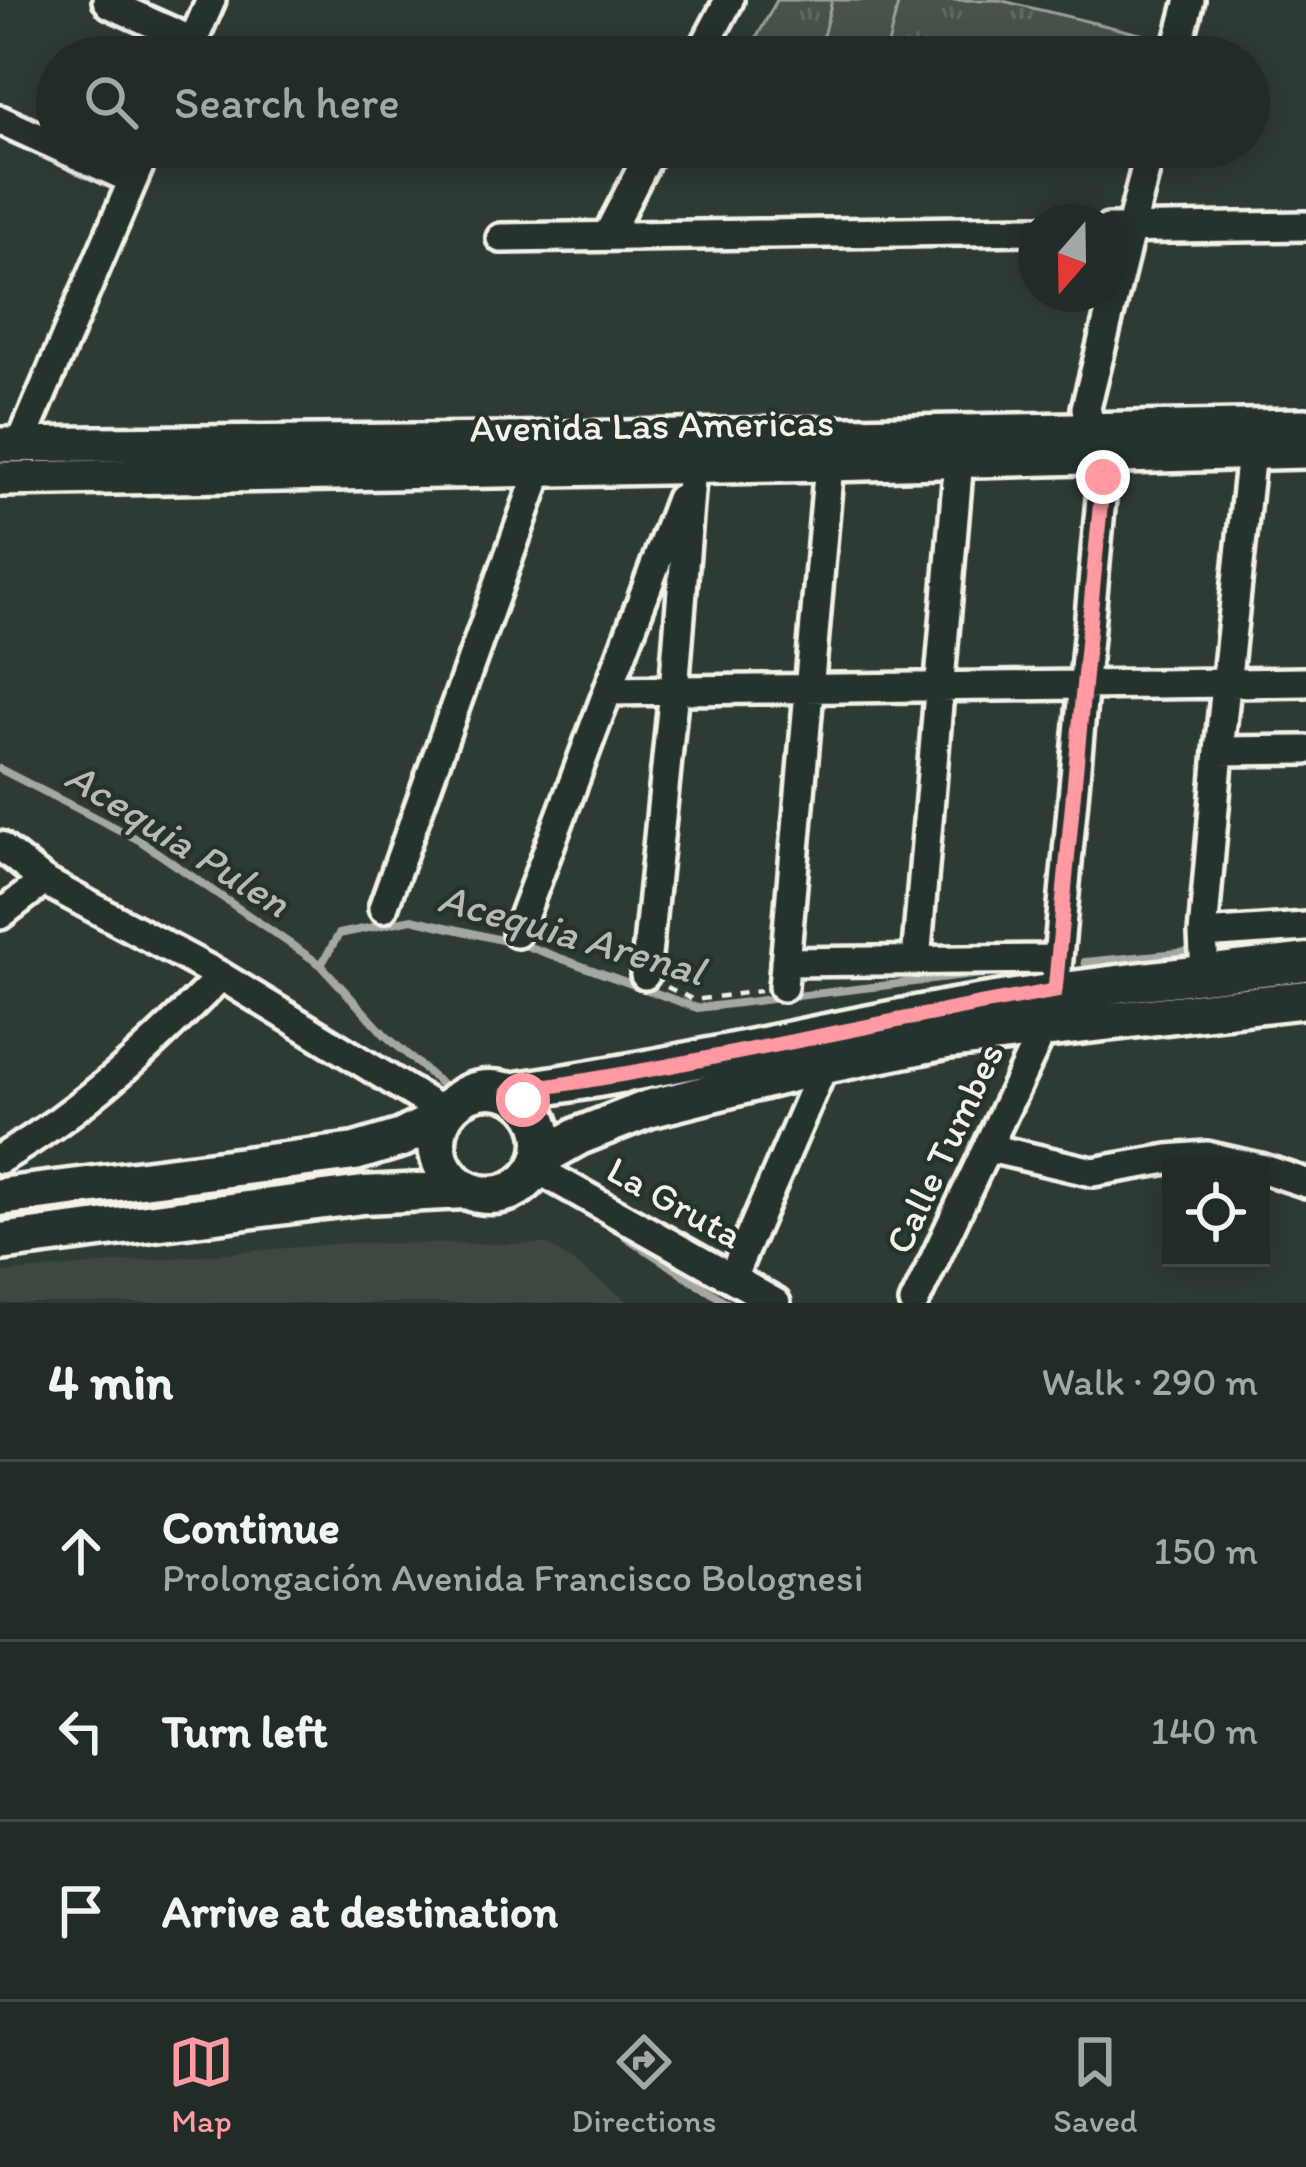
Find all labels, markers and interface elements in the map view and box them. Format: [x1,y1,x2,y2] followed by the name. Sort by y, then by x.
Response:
[36,36,1270,168] search box
[78,69,144,135] icon: search
[174,75,400,129] text: Search here
[1018,204,1126,312] north arrow
[469,398,835,452] street label: Avenida Las Americas
[1076,450,1130,504] route end
[57,750,300,928] water label: Acequia Pulen
[433,872,714,997] water label: Acequia Arenal
[875,1035,1013,1261] street label: Calle Tumbes
[496,1073,550,1127] route start
[599,1146,751,1258] street label: La Gruta
[1162,1159,1270,1267] map controls
[1162,1159,1270,1267] button: locate
[48,1351,173,1412] text: 4 min
[1041,1358,1258,1405] text: Walk · 290 m
[162,1500,340,1554] text: Continue
[48,1518,114,1584] icon: ahead
[1154,1527,1258,1574] text: 150 m
[162,1554,863,1601] text: Prolongación Avenida Francisco Bolognesi
[48,1698,114,1764] icon: left
[162,1704,328,1758] text: Turn left
[1151,1707,1258,1754] text: 140 m
[48,1878,114,1944] icon: arrive
[162,1884,558,1938] text: Arrive at destination
[168,2029,234,2140] tab: Map
[571,2029,716,2140] tab: Directions
[1053,2029,1138,2140] tab: Saved

